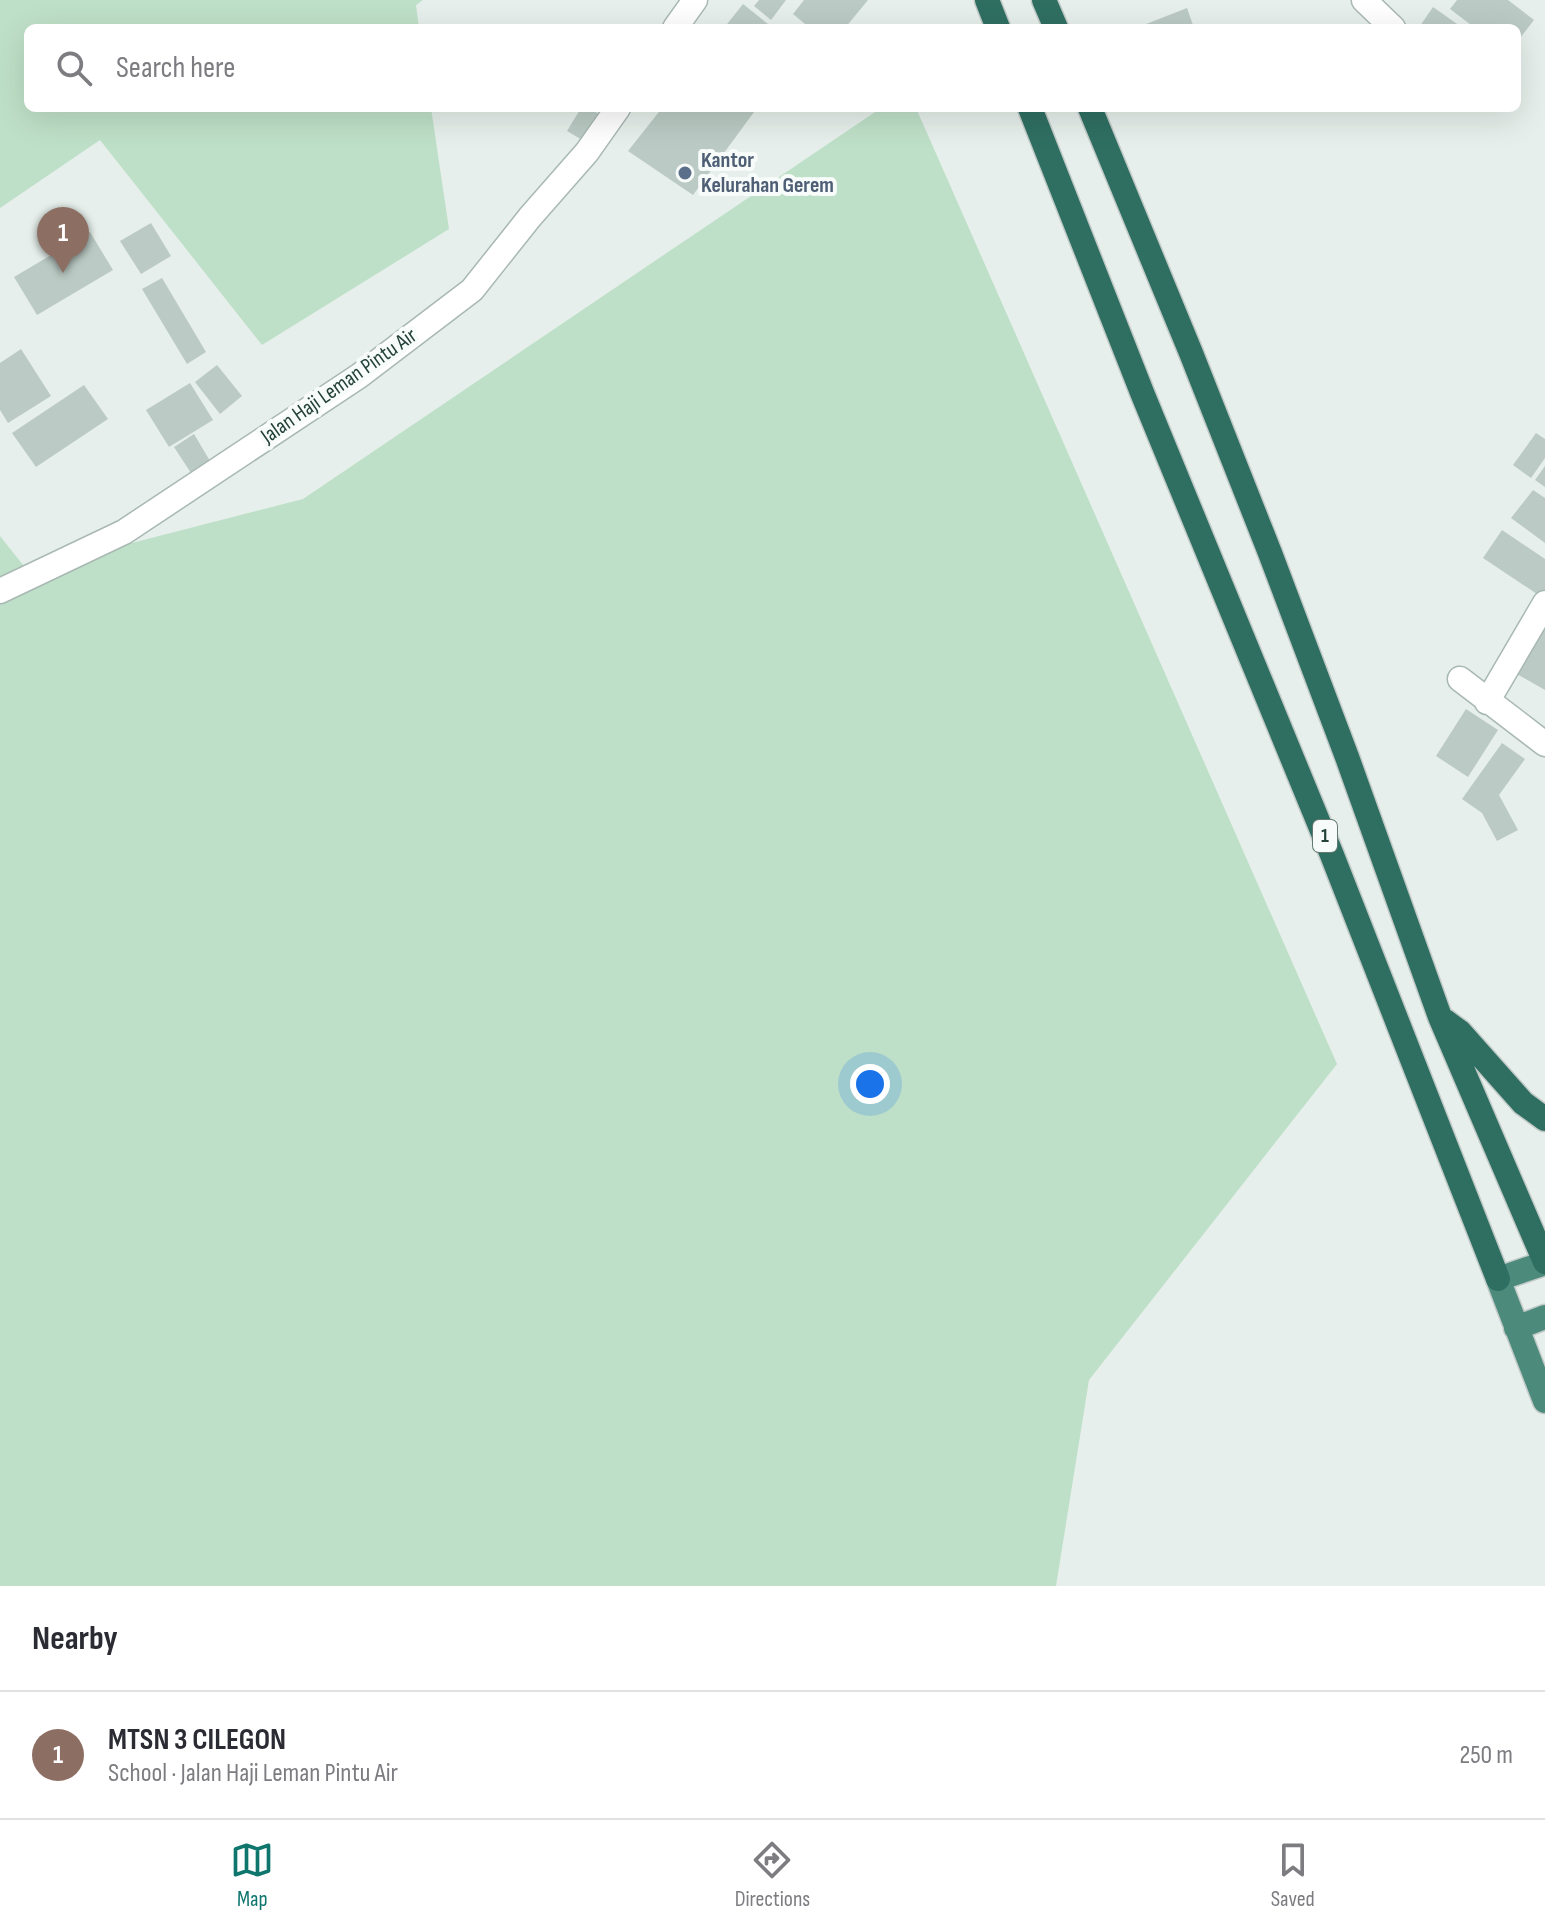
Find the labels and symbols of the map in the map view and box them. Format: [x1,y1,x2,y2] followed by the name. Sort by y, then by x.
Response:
[701,147,834,199] place label: Kantor Kelurahan Gerem
[676,164,694,182] marker: Kantor Kelurahan Gerem
[37,207,89,273] pin: 1
[255,322,422,450] street label: Jalan Haji Leman Pintu Air
[1313,820,1337,852] road number: 1
[850,1064,890,1104] your location

